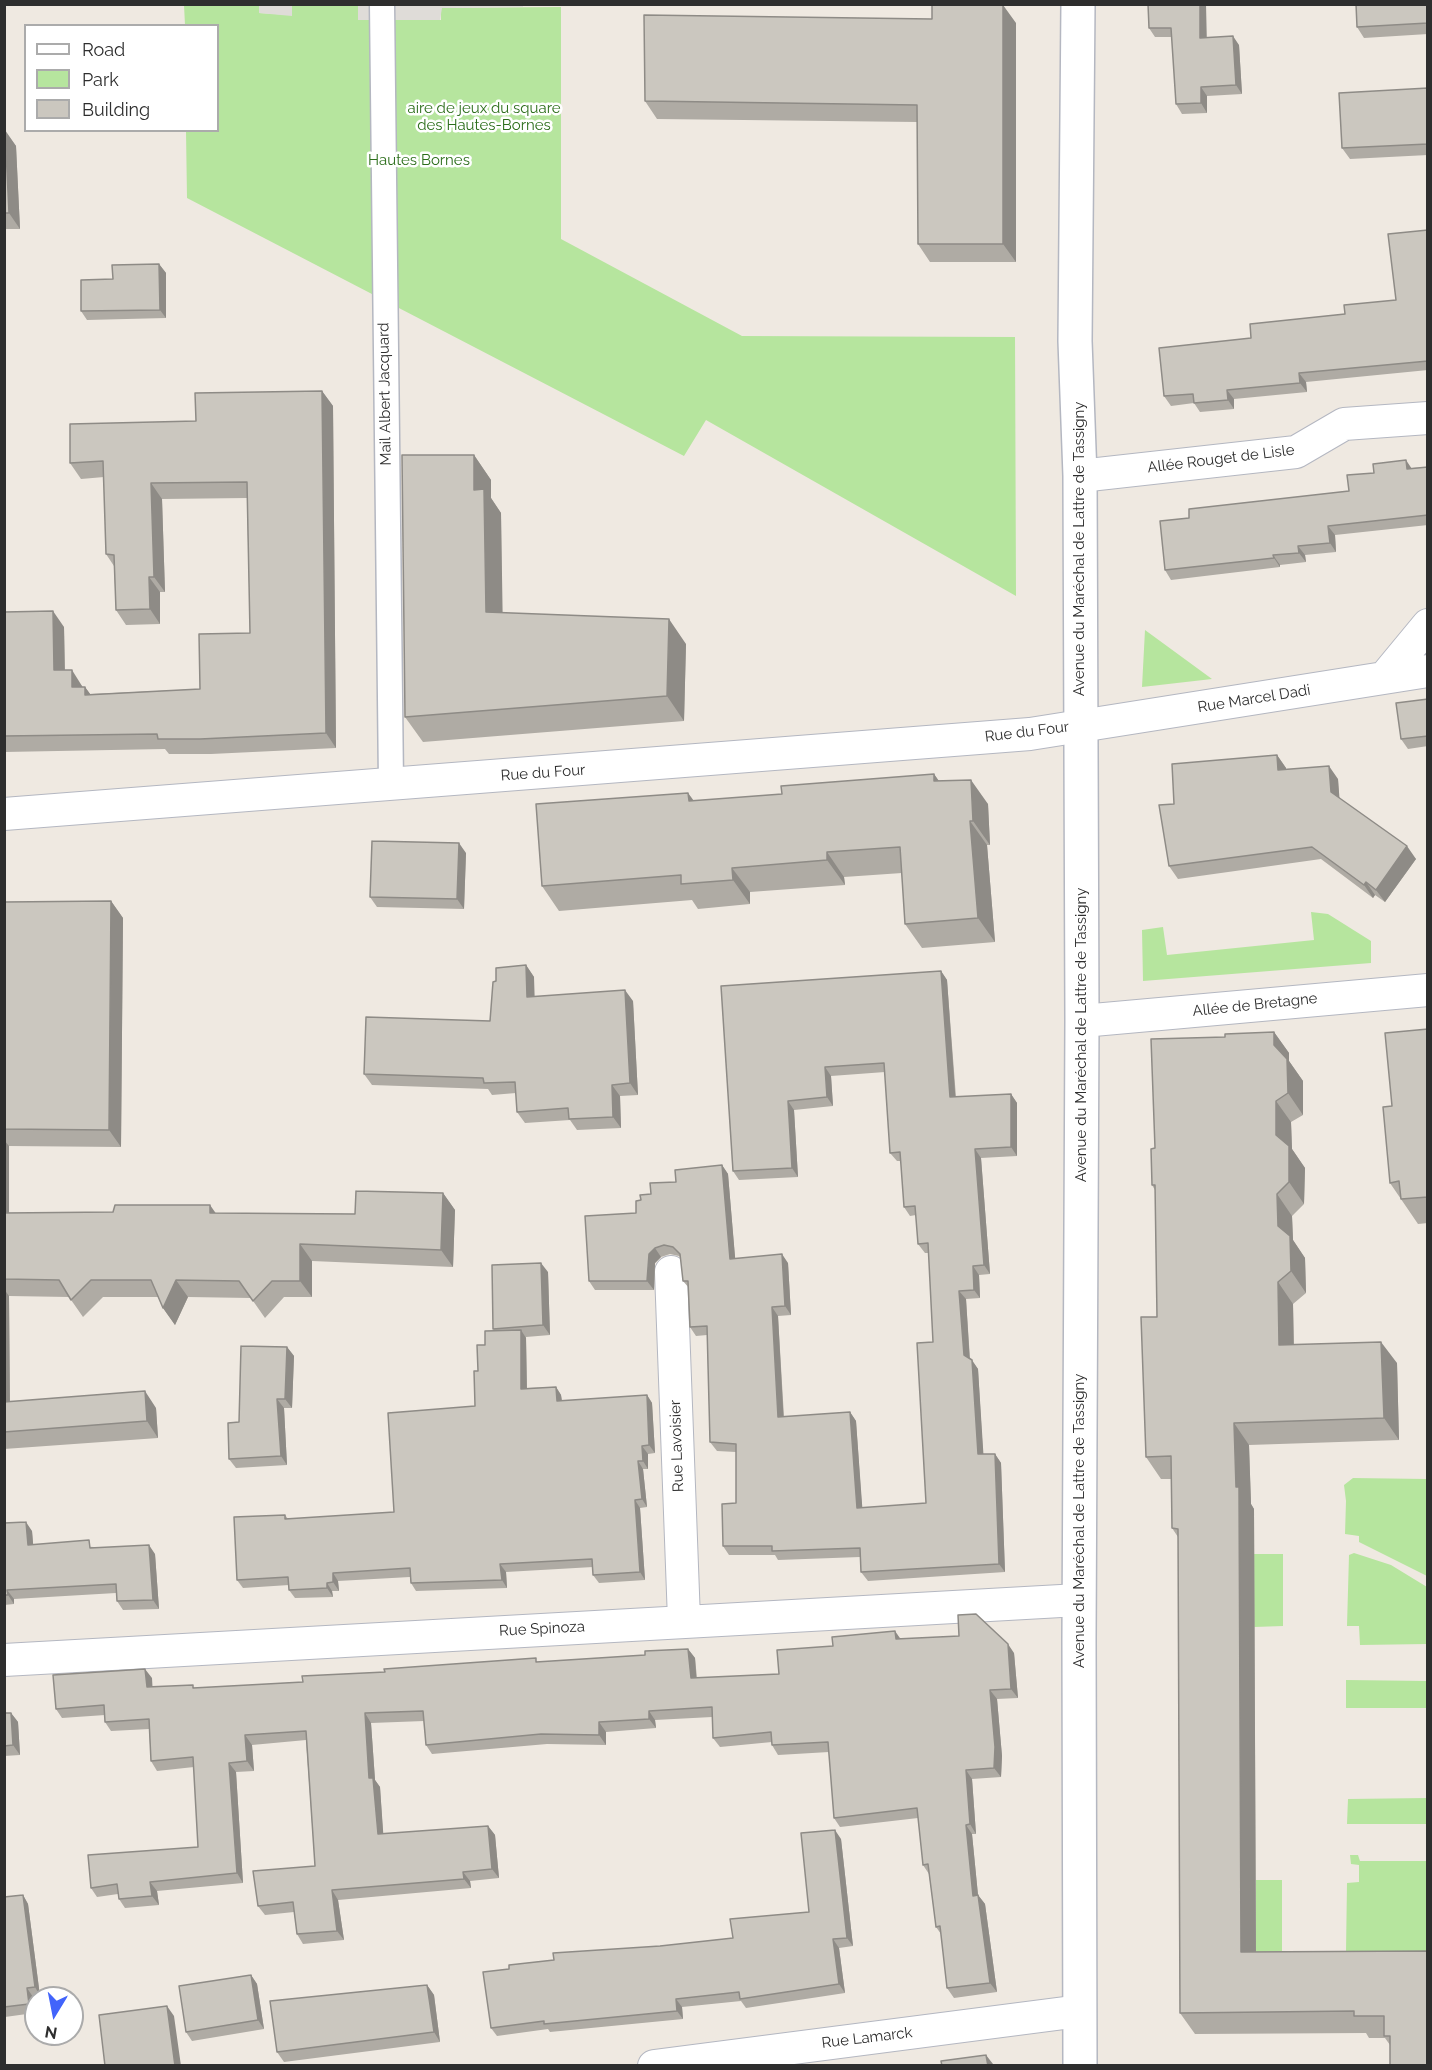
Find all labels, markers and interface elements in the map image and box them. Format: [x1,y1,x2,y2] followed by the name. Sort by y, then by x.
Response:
[24,24,219,132] legend
[82,39,125,60] text: Road
[82,69,119,90] text: Park
[82,99,150,120] text: Building
[407,99,561,134] park label: aire de jeux du square des Hautes-Bornes
[368,151,470,169] park label: Hautes Bornes
[375,322,395,466] street label: Mail Albert Jacquard
[1070,402,1088,696] street label: Avenue du Maréchal de Lattre de Tassigny
[1146,441,1296,477] street label: Allée Rouget de Lisle
[1196,681,1312,717] street label: Rue Marcel Dadi
[984,718,1070,746] street label: Rue du Four
[500,761,586,785] street label: Rue du Four
[1072,888,1090,1182] street label: Avenue du Maréchal de Lattre de Tassigny
[1192,989,1318,1021] street label: Allée de Bretagne
[1070,1374,1088,1668] street label: Avenue du Maréchal de Lattre de Tassigny
[666,1400,688,1492] street label: Rue Lavoisier
[499,1618,585,1640] street label: Rue Spinoza
[24,1986,84,2046] north arrow
[43,2022,59,2043] text: N
[821,2024,913,2052] street label: Rue Lamarck

